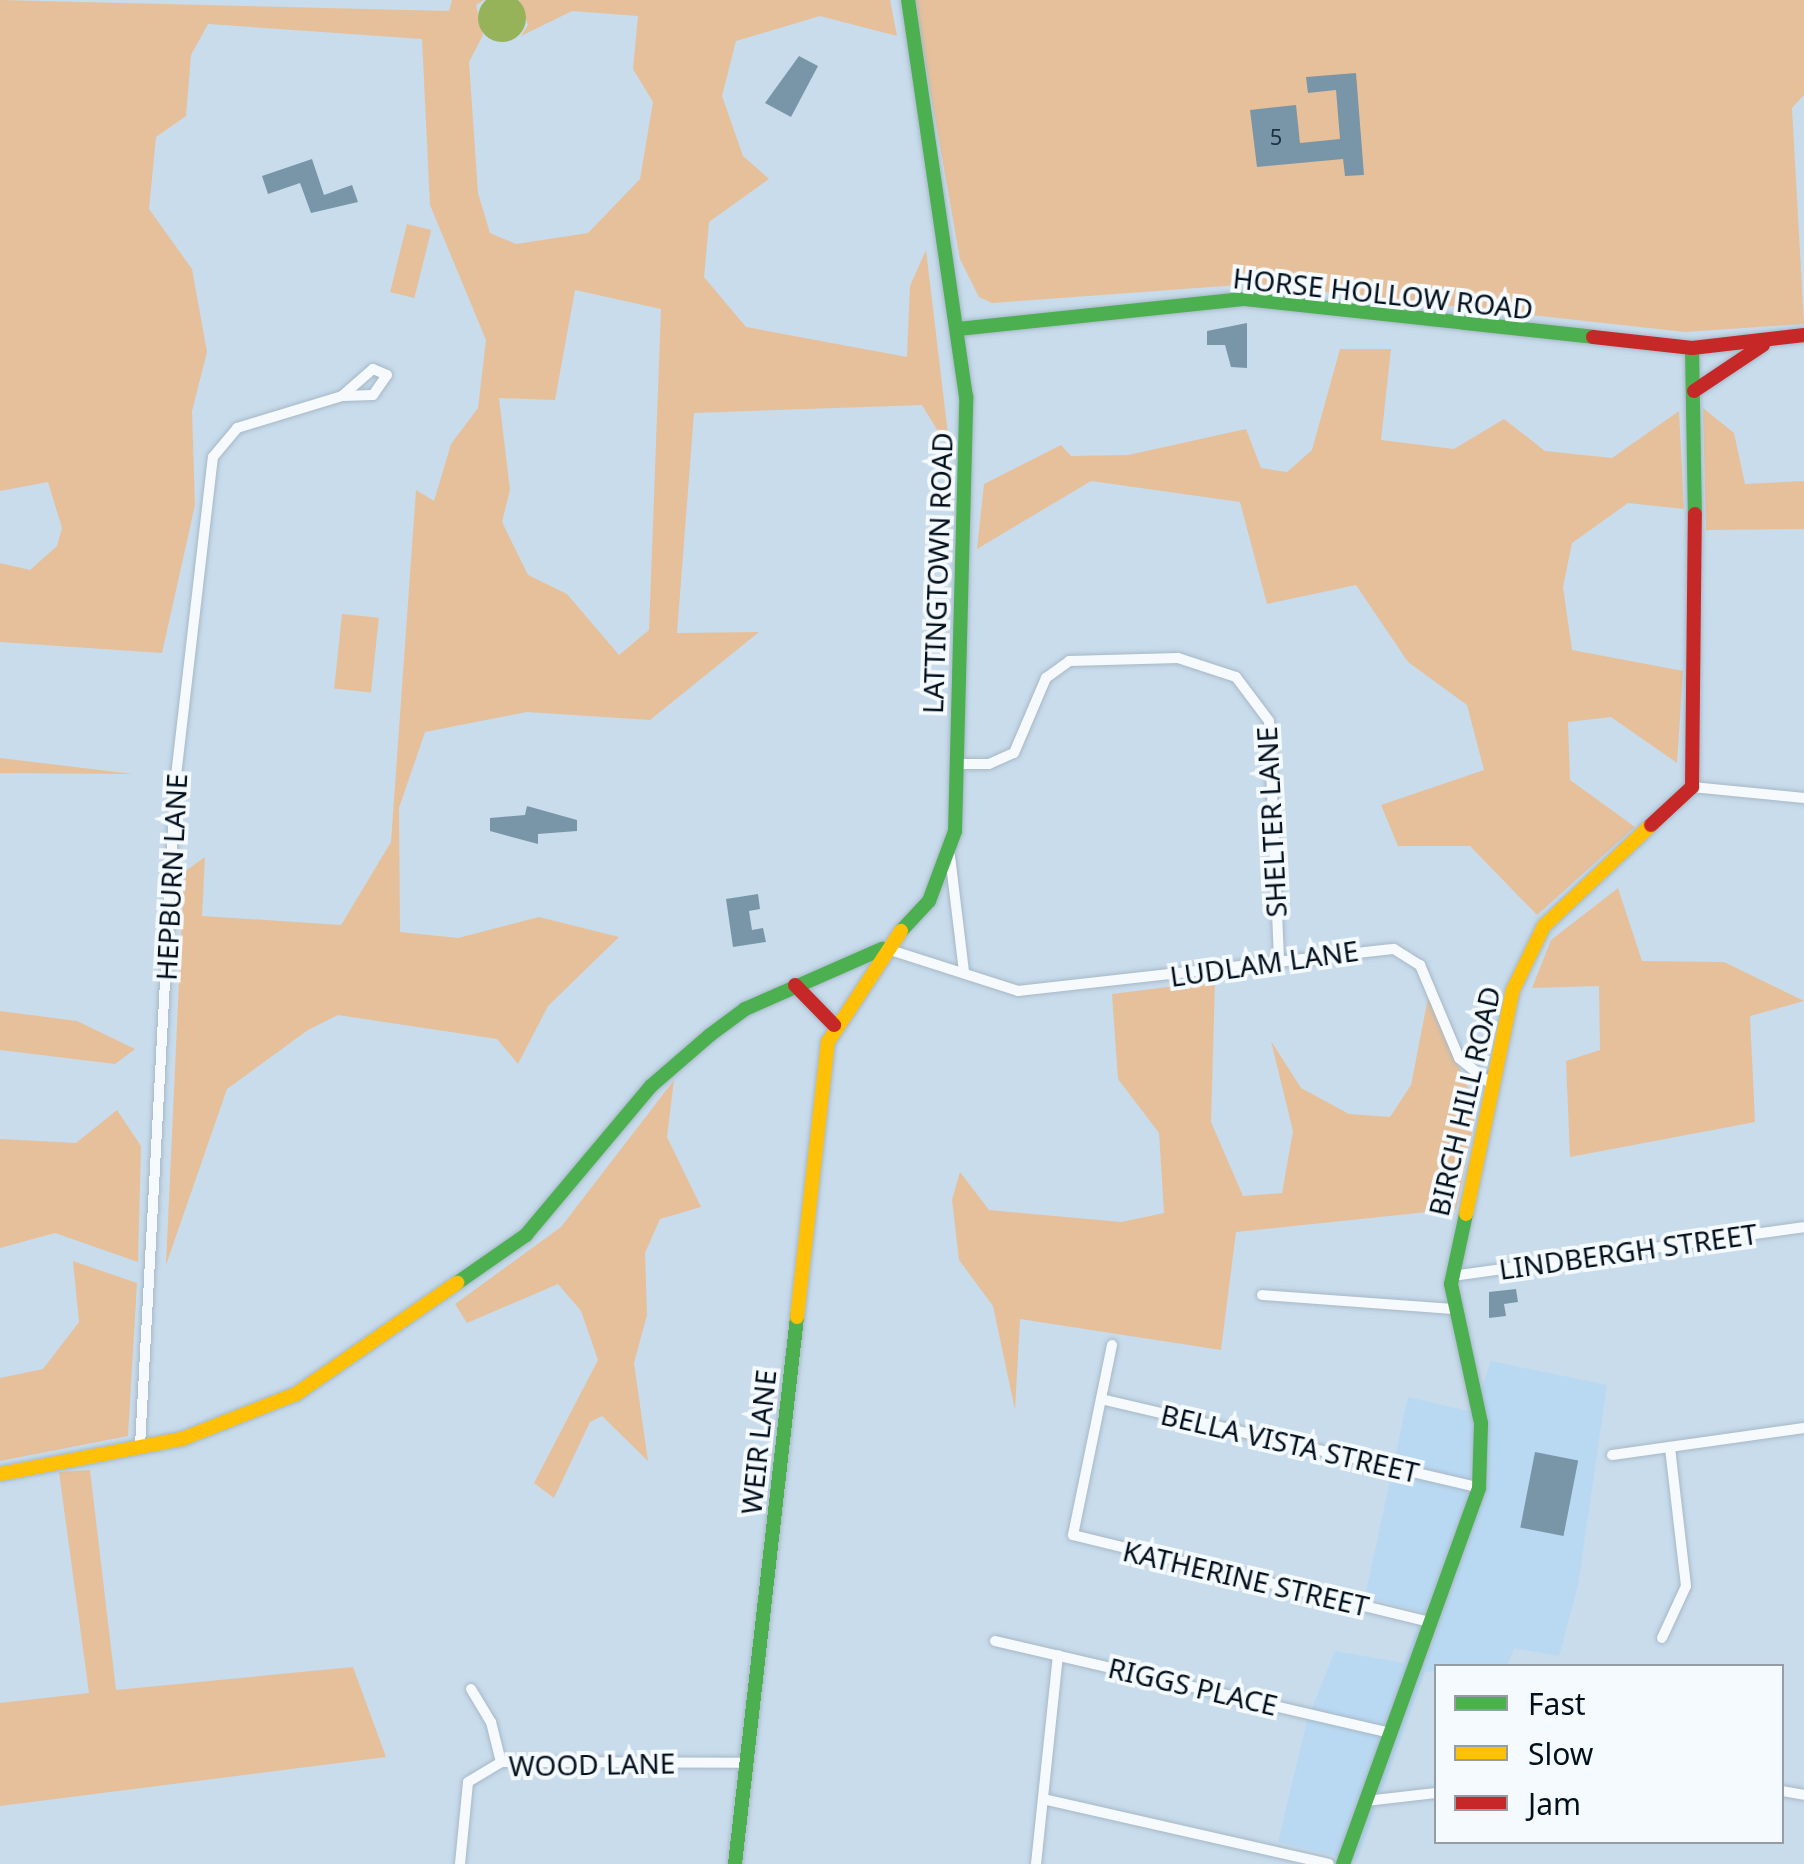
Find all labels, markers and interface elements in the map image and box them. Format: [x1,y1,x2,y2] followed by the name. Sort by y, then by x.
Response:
[1270,124,1282,150] house number: 5
[1231,261,1535,325] street label: HORSE HOLLOW ROAD
[915,432,959,714] street label: LATTINGTOWN ROAD
[1249,726,1293,918] street label: SHELTER LANE
[149,773,193,981] street label: HEPBURN LANE
[1168,933,1360,993] street label: LUDLAM LANE
[1421,983,1507,1219] street label: BIRCH HILL ROAD
[1497,1216,1759,1286] street label: LINDBERGH STREET
[734,1368,782,1516] street label: WEIR LANE
[1158,1397,1422,1489] street label: BELLA VISTA STREET
[1120,1533,1372,1623] street label: KATHERINE STREET
[1105,1650,1281,1722] street label: RIGGS PLACE
[1434,1664,1784,1844] legend
[1528,1683,1586,1724] text: Fast
[1528,1733,1593,1774] text: Slow
[508,1746,676,1782] street label: WOOD LANE
[1528,1783,1581,1824] text: Jam

